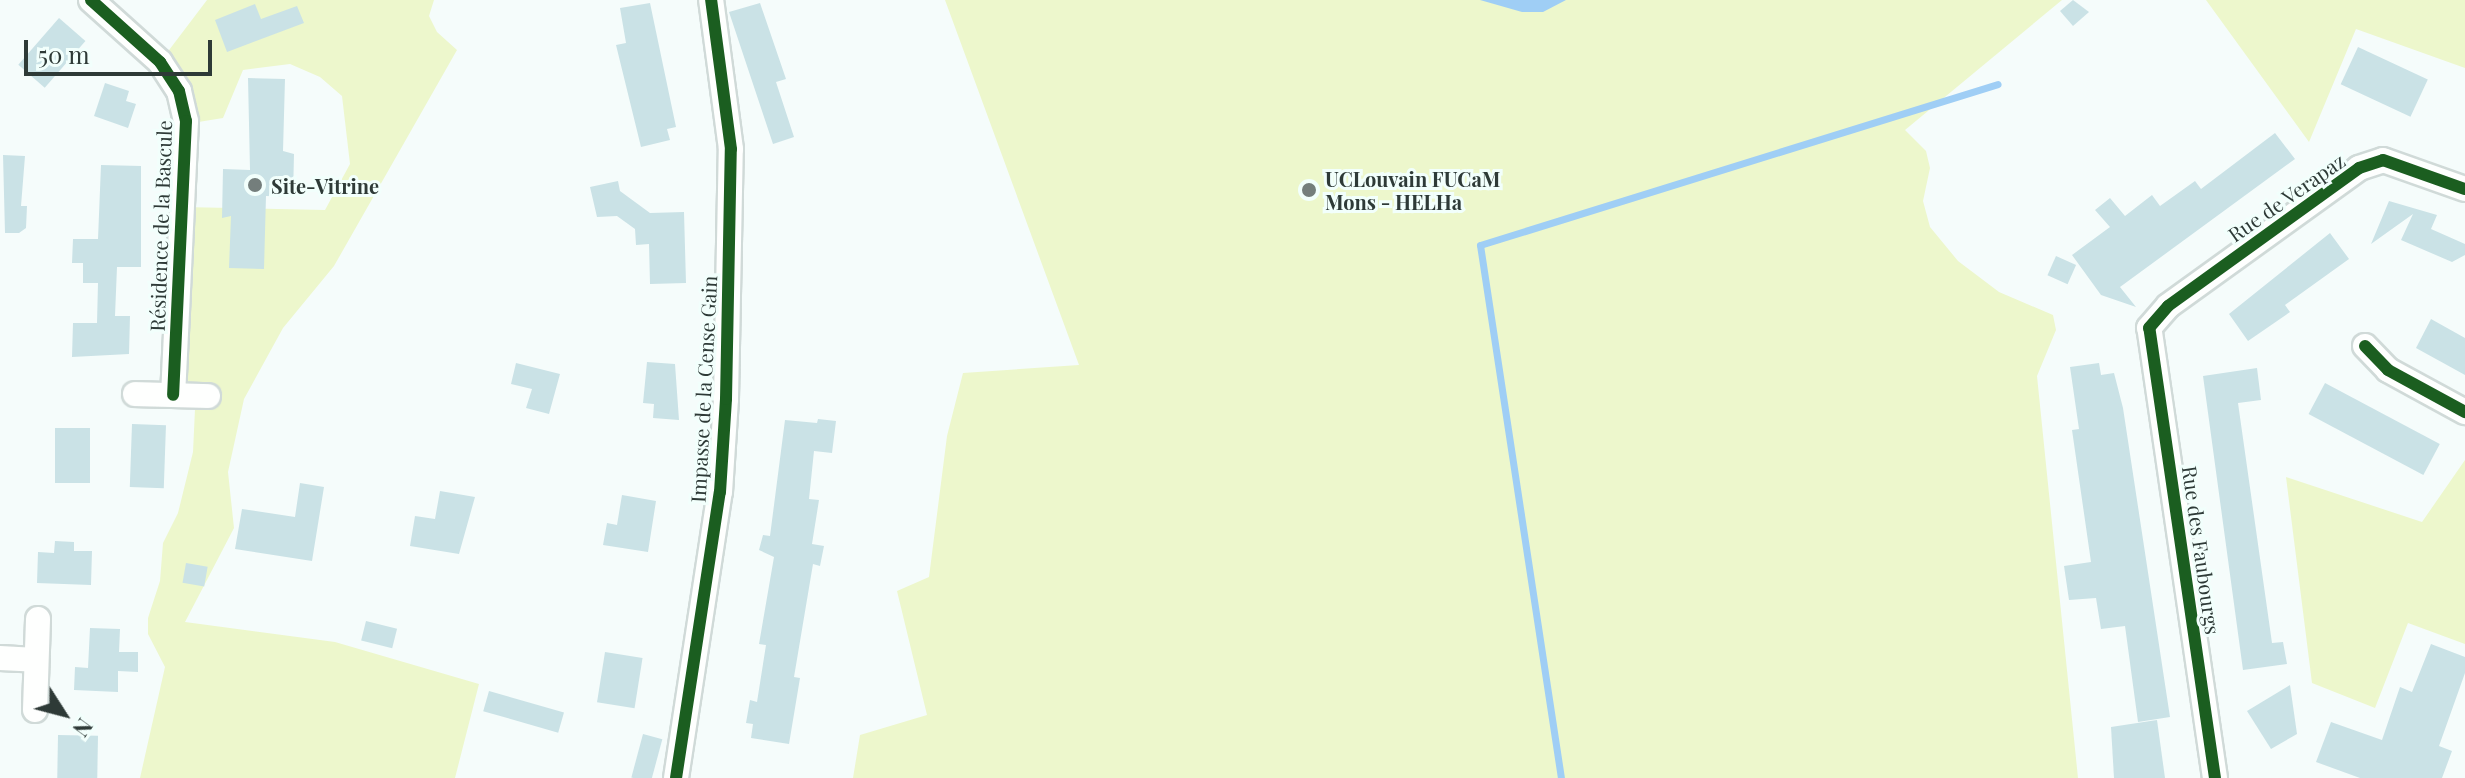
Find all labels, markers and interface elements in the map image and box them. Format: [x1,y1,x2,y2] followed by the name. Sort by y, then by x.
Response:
[28,24,216,74] scale bar
[38,38,90,70] text: 50 m
[144,120,176,332] street label: Résidence de la Bascule
[2223,148,2349,246] street label: Rue de Verapaz
[1325,166,1500,213] place label: UCLouvain FUCaM Mons - HELHa
[271,173,379,197] place label: Site-Vitrine
[246,176,264,194] marker: Site-Vitrine
[1300,181,1318,199] marker: UCLouvain FUCaM Mons - HELHa
[685,274,721,504] street label: Impasse de la Cense Gain
[2178,464,2226,636] street label: Rue des Faubourgs
[24,674,104,754] north arrow
[67,713,100,743] text: N

